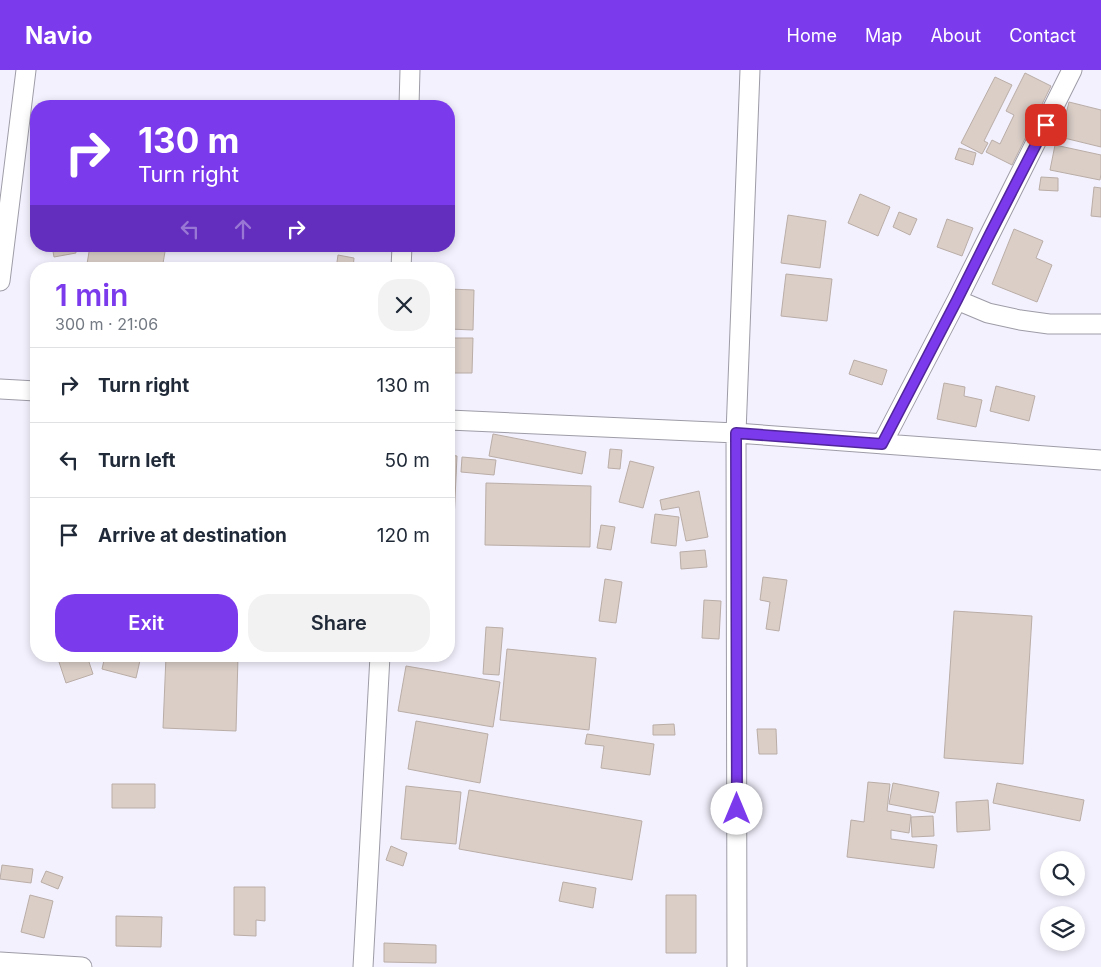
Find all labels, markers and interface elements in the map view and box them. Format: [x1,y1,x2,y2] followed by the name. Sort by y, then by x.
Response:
[25,21,92,50] text: Navio
[787,25,837,46] text: Home
[865,25,902,46] text: Map
[930,25,981,46] text: About
[1009,25,1076,46] text: Contact
[1025,104,1067,146] pin
[1032,111,1060,139] icon: arrive
[138,119,240,161] text: 130 m
[55,120,120,185] icon: right
[138,161,239,187] text: Turn right
[176,215,204,243] icon: left
[229,215,257,243] icon: ahead
[282,215,310,243] icon: right
[55,277,128,313] text: 1 min
[378,279,430,331] button: close
[55,314,158,334] text: 300 m · 21:06
[55,371,83,399] icon: right
[98,374,189,397] text: Turn right
[377,374,430,397] text: 130 m
[55,446,83,474] icon: left
[98,449,176,472] text: Turn left
[384,449,430,472] text: 50 m
[55,521,83,549] icon: arrive
[98,524,287,547] text: Arrive at destination
[377,524,430,547] text: 120 m
[55,594,238,652] button: Exit
[248,594,430,652] button: Share
[710,782,762,834] position arrow
[1040,851,1085,951] map controls
[1040,851,1085,896] button: search
[1040,906,1085,951] button: layers

